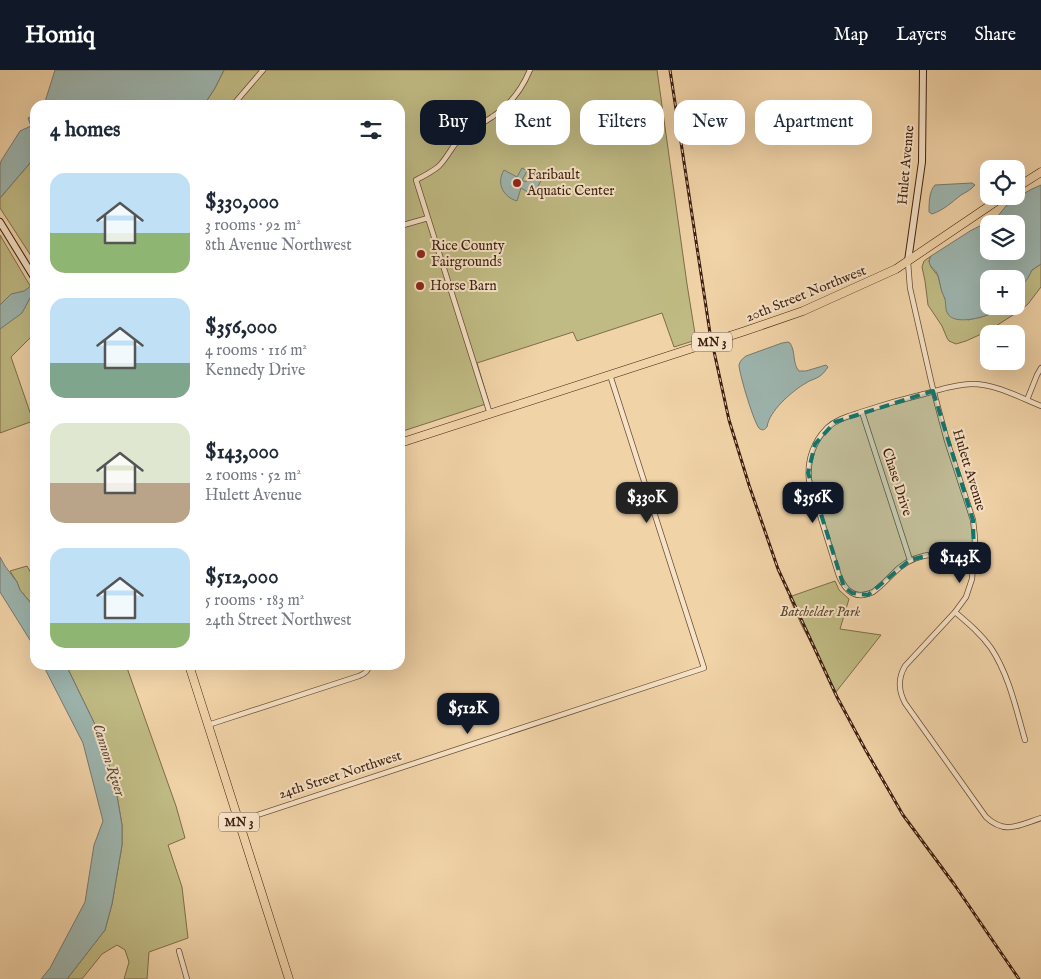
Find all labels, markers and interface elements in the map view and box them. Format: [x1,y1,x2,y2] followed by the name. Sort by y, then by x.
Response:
[25,20,95,51] text: Homiq
[834,24,868,47] text: Map
[896,24,947,47] text: Layers
[975,24,1016,47] text: Share
[420,100,486,145] chip: Buy
[496,100,570,145] chip: Rent
[580,100,664,145] chip: Filters
[674,100,745,145] chip: New
[755,100,872,145] chip: Apartment
[357,116,385,144] icon: filters
[50,117,120,144] text: 4 homes
[894,124,918,206] street label: Hulet Avenue
[980,160,1025,370] map controls
[980,160,1025,205] button: locate
[526,166,614,200] place label: Faribault Aquatic Center
[511,177,523,189] marker: Faribault Aquatic Center
[205,189,279,216] text: $330,000
[90,193,150,253] icon: home
[980,215,1025,260] button: layers
[205,216,301,236] text: 3 rooms · 92 m²
[205,236,352,256] text: 8th Avenue Northwest
[431,237,505,271] place label: Rice County Fairgrounds
[415,248,427,260] marker: Rice County Fairgrounds
[743,262,869,326] street label: 20th Street Northwest
[980,270,1025,315] button: +
[430,277,497,295] place label: Horse Barn
[414,280,426,292] marker: Horse Barn
[205,314,277,341] text: $356,000
[90,318,150,378] icon: home
[980,325,1025,370] button: −
[692,332,732,352] road number: MN 3
[205,341,307,361] text: 4 rooms · 116 m²
[205,361,305,381] text: Kennedy Drive
[948,427,990,514] street label: Hulett Avenue
[205,439,279,466] text: $143,000
[90,443,150,503] icon: home
[878,446,917,519] street label: Chase Drive
[205,466,301,486] text: 2 rooms · 52 m²
[612,482,682,524] pin: $330K
[778,482,848,524] pin: $356K
[205,486,302,506] text: Hulett Avenue
[627,488,667,508] text: $330K
[794,488,832,508] text: $356K
[925,542,995,584] pin: $143K
[940,548,980,568] text: $143K
[205,564,278,591] text: $512,000
[90,568,150,628] icon: home
[205,591,304,611] text: 5 rooms · 183 m²
[780,603,861,621] park label: Batchelder Park
[205,611,352,631] text: 24th Street Northwest
[433,692,503,735] pin: $512K
[448,699,488,719] text: $512K
[88,721,130,800] water label: Cannon River
[276,747,404,803] street label: 24th Street Northwest
[219,812,259,832] road number: MN 3

